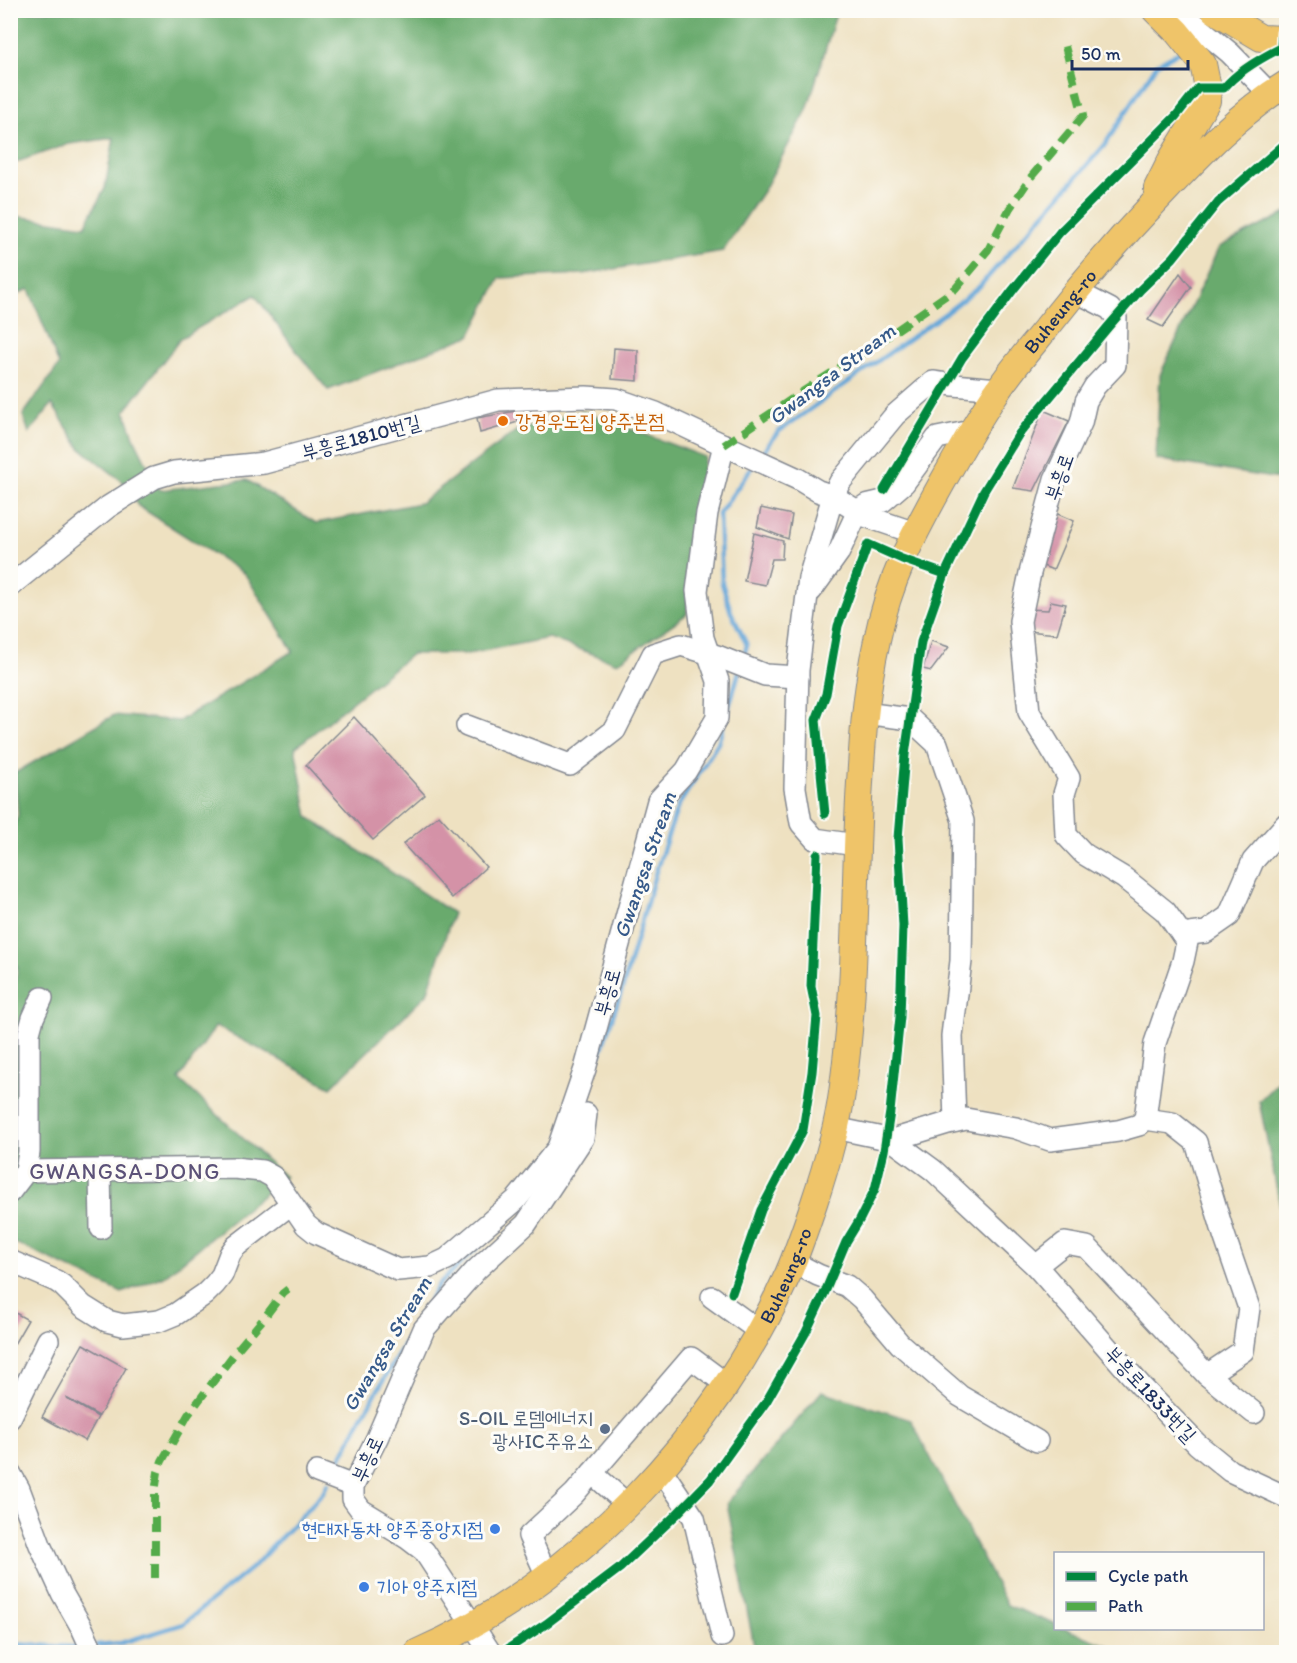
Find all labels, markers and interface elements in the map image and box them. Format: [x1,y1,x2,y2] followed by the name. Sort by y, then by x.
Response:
[1072,33,1188,71] scale bar
[1081,43,1121,65] text: 50 m
[1018,264,1102,358] street label: Buheung-ro
[763,317,900,430] water label: Gwangsa Stream
[515,409,664,433] place label: 강경우도집 양주본점
[299,410,423,464] street label: 부흥로1810번길
[496,414,510,428] marker: 강경우도집 양주본점
[1039,450,1079,504] street label: 부흥로
[608,788,681,941] water label: Gwangsa Stream
[589,965,625,1019] street label: 부흥로
[29,1158,221,1185] district label: GWANGSA-DONG
[754,1224,817,1328] street label: Buheung-ro
[337,1272,437,1416] water label: Gwangsa Stream
[1100,1341,1202,1447] street label: 부흥로1833번길
[459,1406,593,1453] place label: S-OIL 로뎀에너지 광사IC주유소
[598,1422,612,1436] marker: S-OIL 로뎀에너지 광사IC주유소
[346,1432,388,1486] street label: 부흥로
[301,1517,483,1541] place label: 현대자동차 양주중앙지점
[488,1522,502,1536] marker: 현대자동차 양주중앙지점
[1054,1552,1264,1630] legend
[1108,1565,1189,1587] text: Cycle path
[376,1575,477,1599] place label: 기아 양주지점
[357,1580,371,1594] marker: 기아 양주지점
[1108,1595,1143,1617] text: Path

